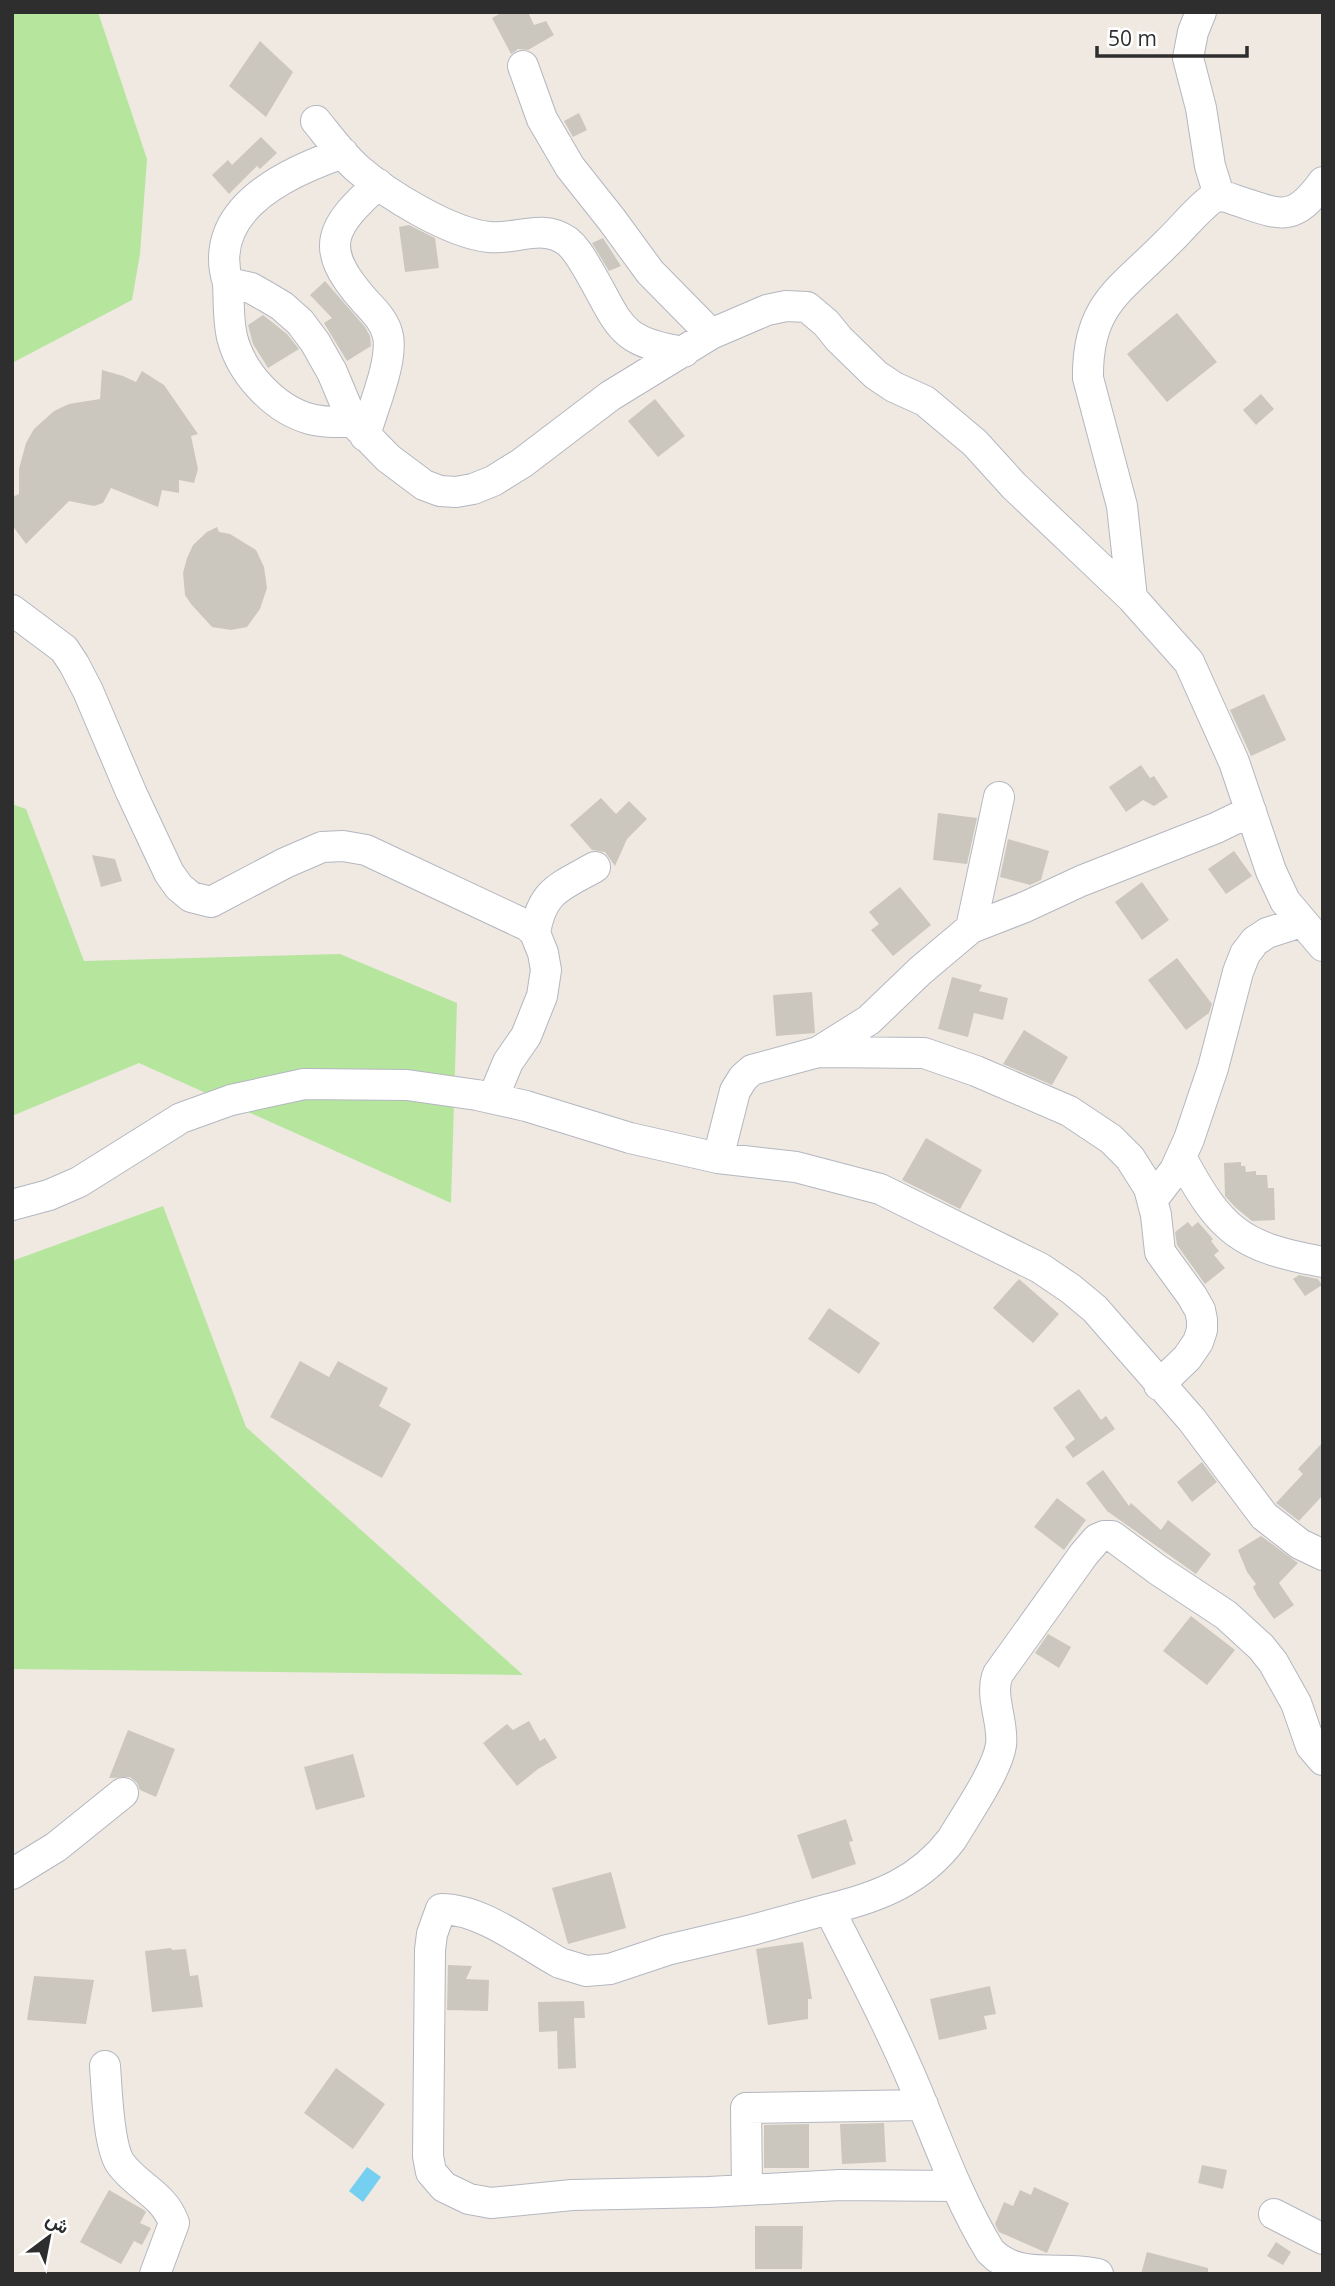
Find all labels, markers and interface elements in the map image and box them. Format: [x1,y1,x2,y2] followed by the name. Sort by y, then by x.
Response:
[1097,14,1248,58] scale bar
[1108,24,1157,52] text: 50 m
[14,2202,84,2272] north arrow
[41,2206,75,2240] text: ش

